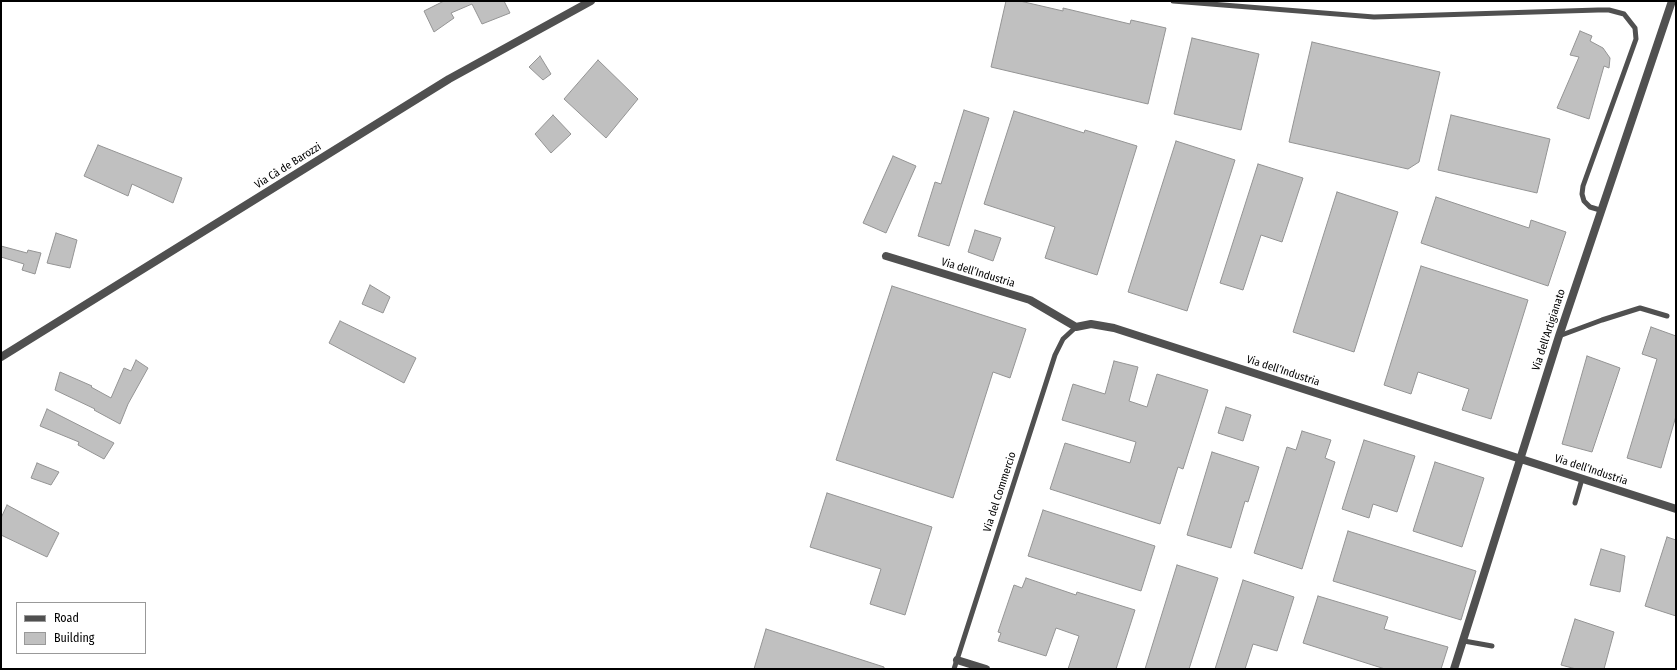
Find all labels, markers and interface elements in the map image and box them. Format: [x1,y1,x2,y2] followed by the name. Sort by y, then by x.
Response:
[252,140,324,192] street label: Via Cà de Barozzi
[940,256,1016,290] street label: Via dell’Industria
[1530,288,1568,372] street label: Via dell'Artigianato
[1245,353,1321,389] street label: Via dell’Industria
[981,450,1019,534] street label: Via del Commercio
[1553,452,1629,488] street label: Via dell’Industria
[16,602,146,654] legend
[54,611,79,625] text: Road
[54,631,94,645] text: Building

